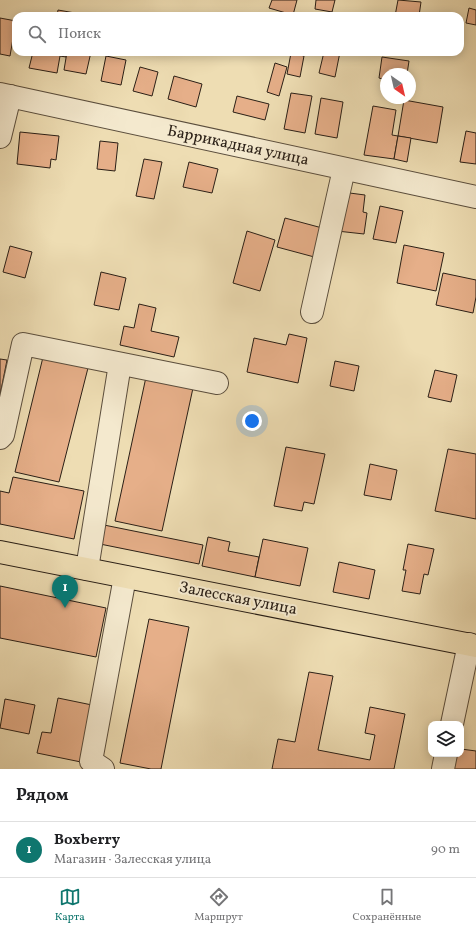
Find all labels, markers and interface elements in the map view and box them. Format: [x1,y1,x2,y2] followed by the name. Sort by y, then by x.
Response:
[12,12,464,56] search box
[26,23,48,45] icon: search
[58,24,101,45] text: Поиск
[380,68,416,104] north arrow
[165,120,311,172] street label: Баррикадная улица
[242,411,262,431] your location
[52,575,78,608] pin: 1
[177,577,299,621] street label: Залесская улица
[428,721,464,757] map controls
[428,721,464,757] button: layers
[16,784,69,807] text: Рядом
[54,830,120,851] text: Boxberry
[26,841,32,859] text: 1
[431,841,460,859] text: 90 m
[54,851,211,869] text: Магазин · Залесская улица
[55,886,85,925] tab: Карта
[194,886,243,925] tab: Маршрут
[353,886,421,925] tab: Сохранённые

